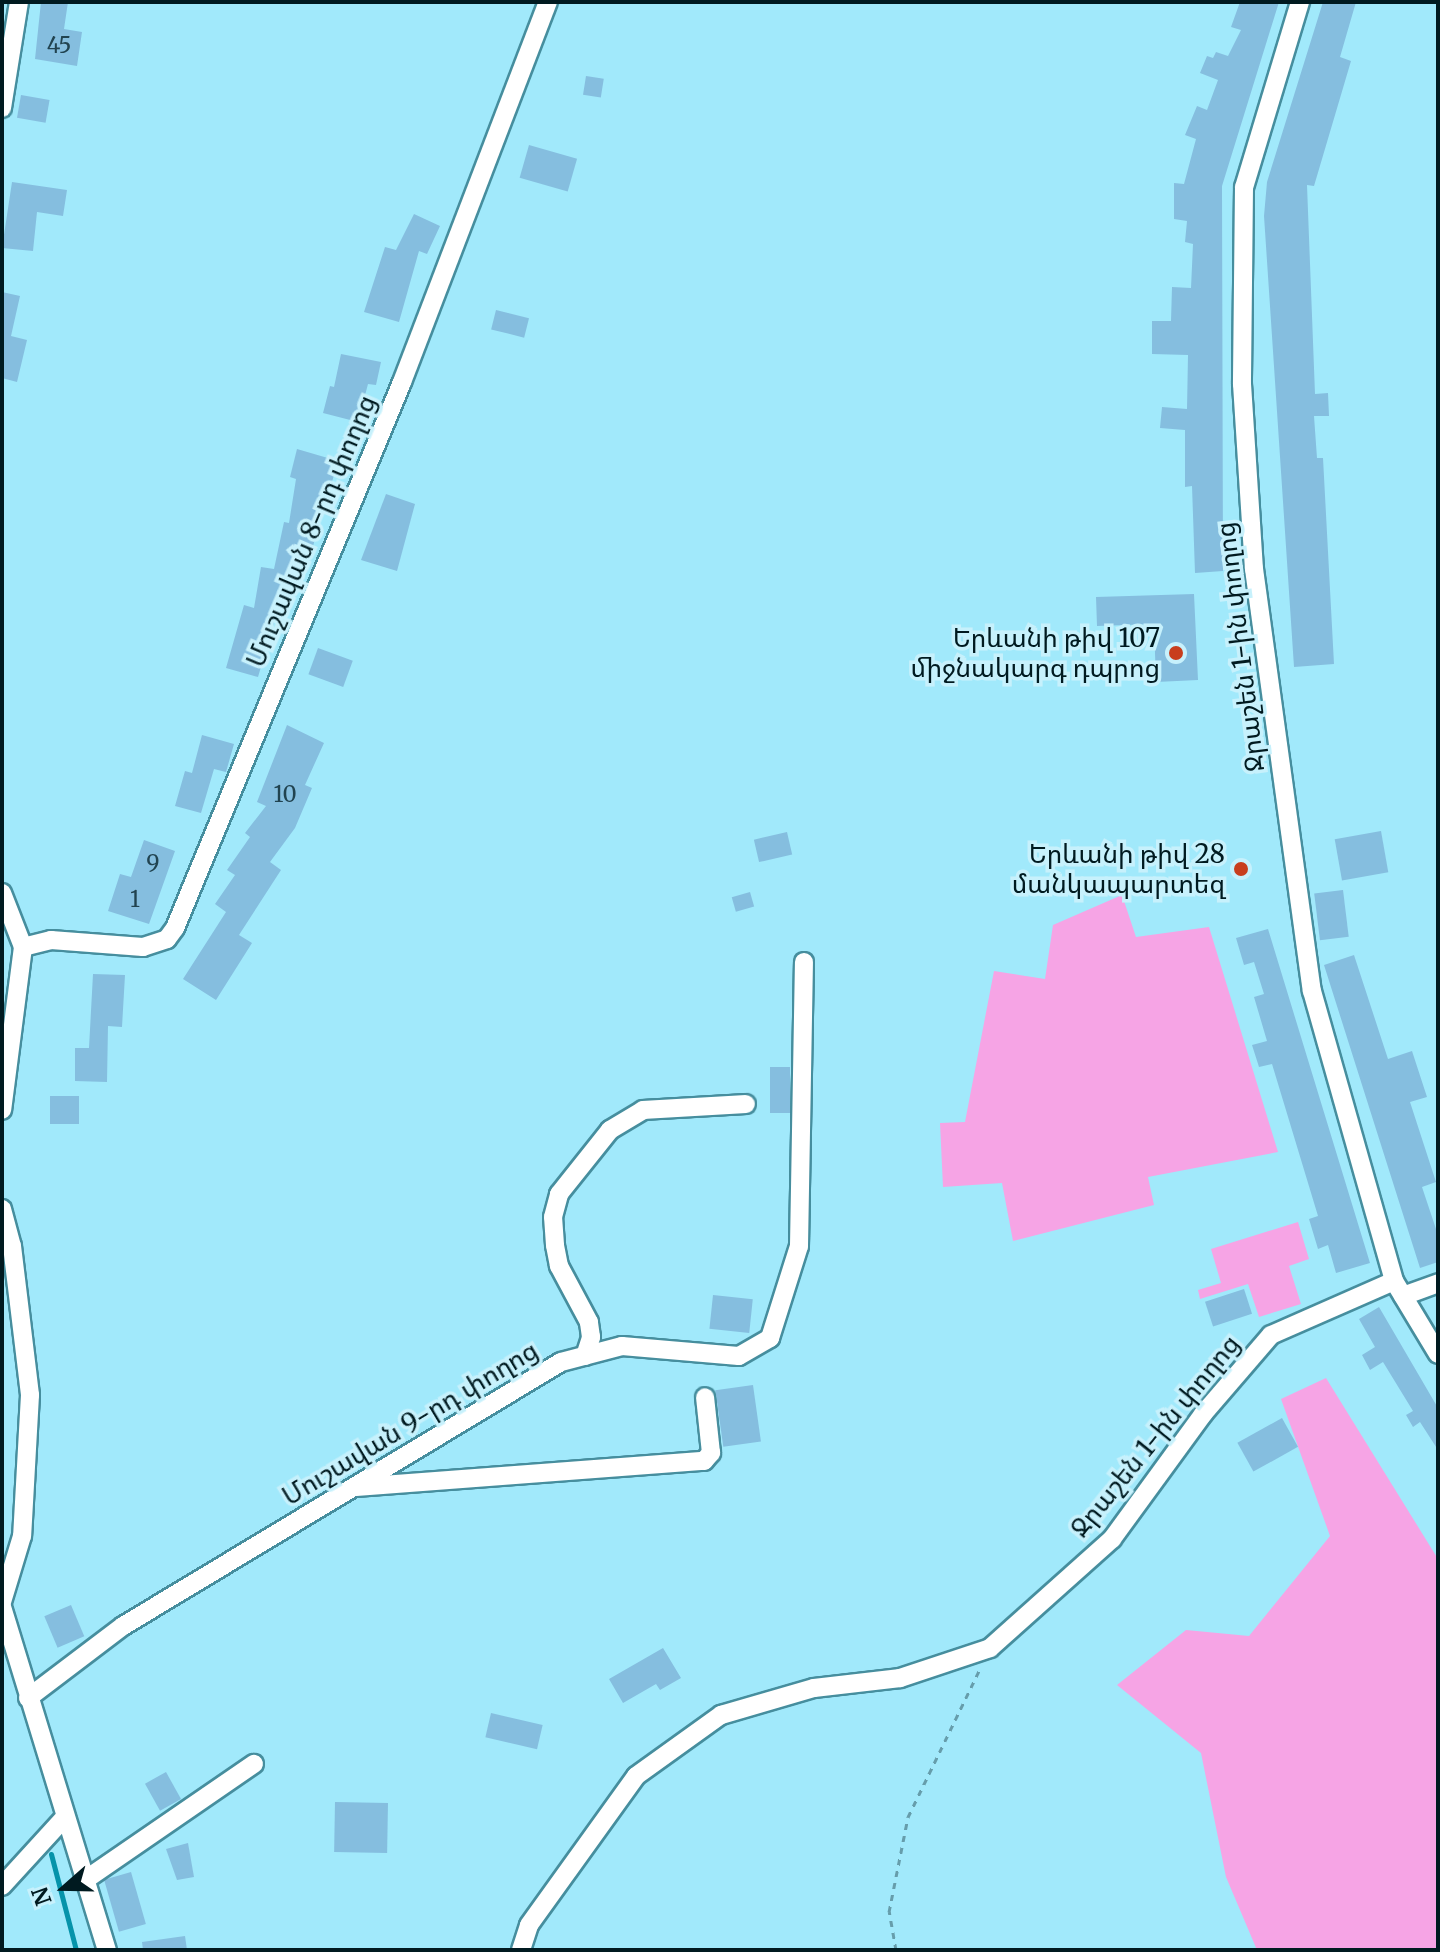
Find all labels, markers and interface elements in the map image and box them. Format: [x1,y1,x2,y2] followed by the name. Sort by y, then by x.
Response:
[47,33,71,59] house number: 45
[240,390,382,672] street label: Մուշավան 8-րդ փողոց
[1209,520,1271,774] street label: Ջրաշեն 1-ին փողոց
[911,622,1160,684] place label: Երևանի թիվ 107 միջնակարգ դպրոց
[1167,644,1185,662] marker: Երևանի թիվ 107 միջնակարգ դպրոց
[273,782,297,808] house number: 10
[1012,838,1225,900] place label: Երևանի թիվ 28 մանկապարտեզ
[146,851,160,877] house number: 9
[1232,860,1250,878] marker: Երևանի թիվ 28 մանկապարտեզ
[130,887,140,913] house number: 1
[1064,1328,1246,1544] street label: Ջրաշեն 1-ին փողոց
[276,1334,544,1512] street label: Մուշավան 9-րդ փողոց
[24,1848,104,1928] north arrow
[25,1883,58,1909] text: N

